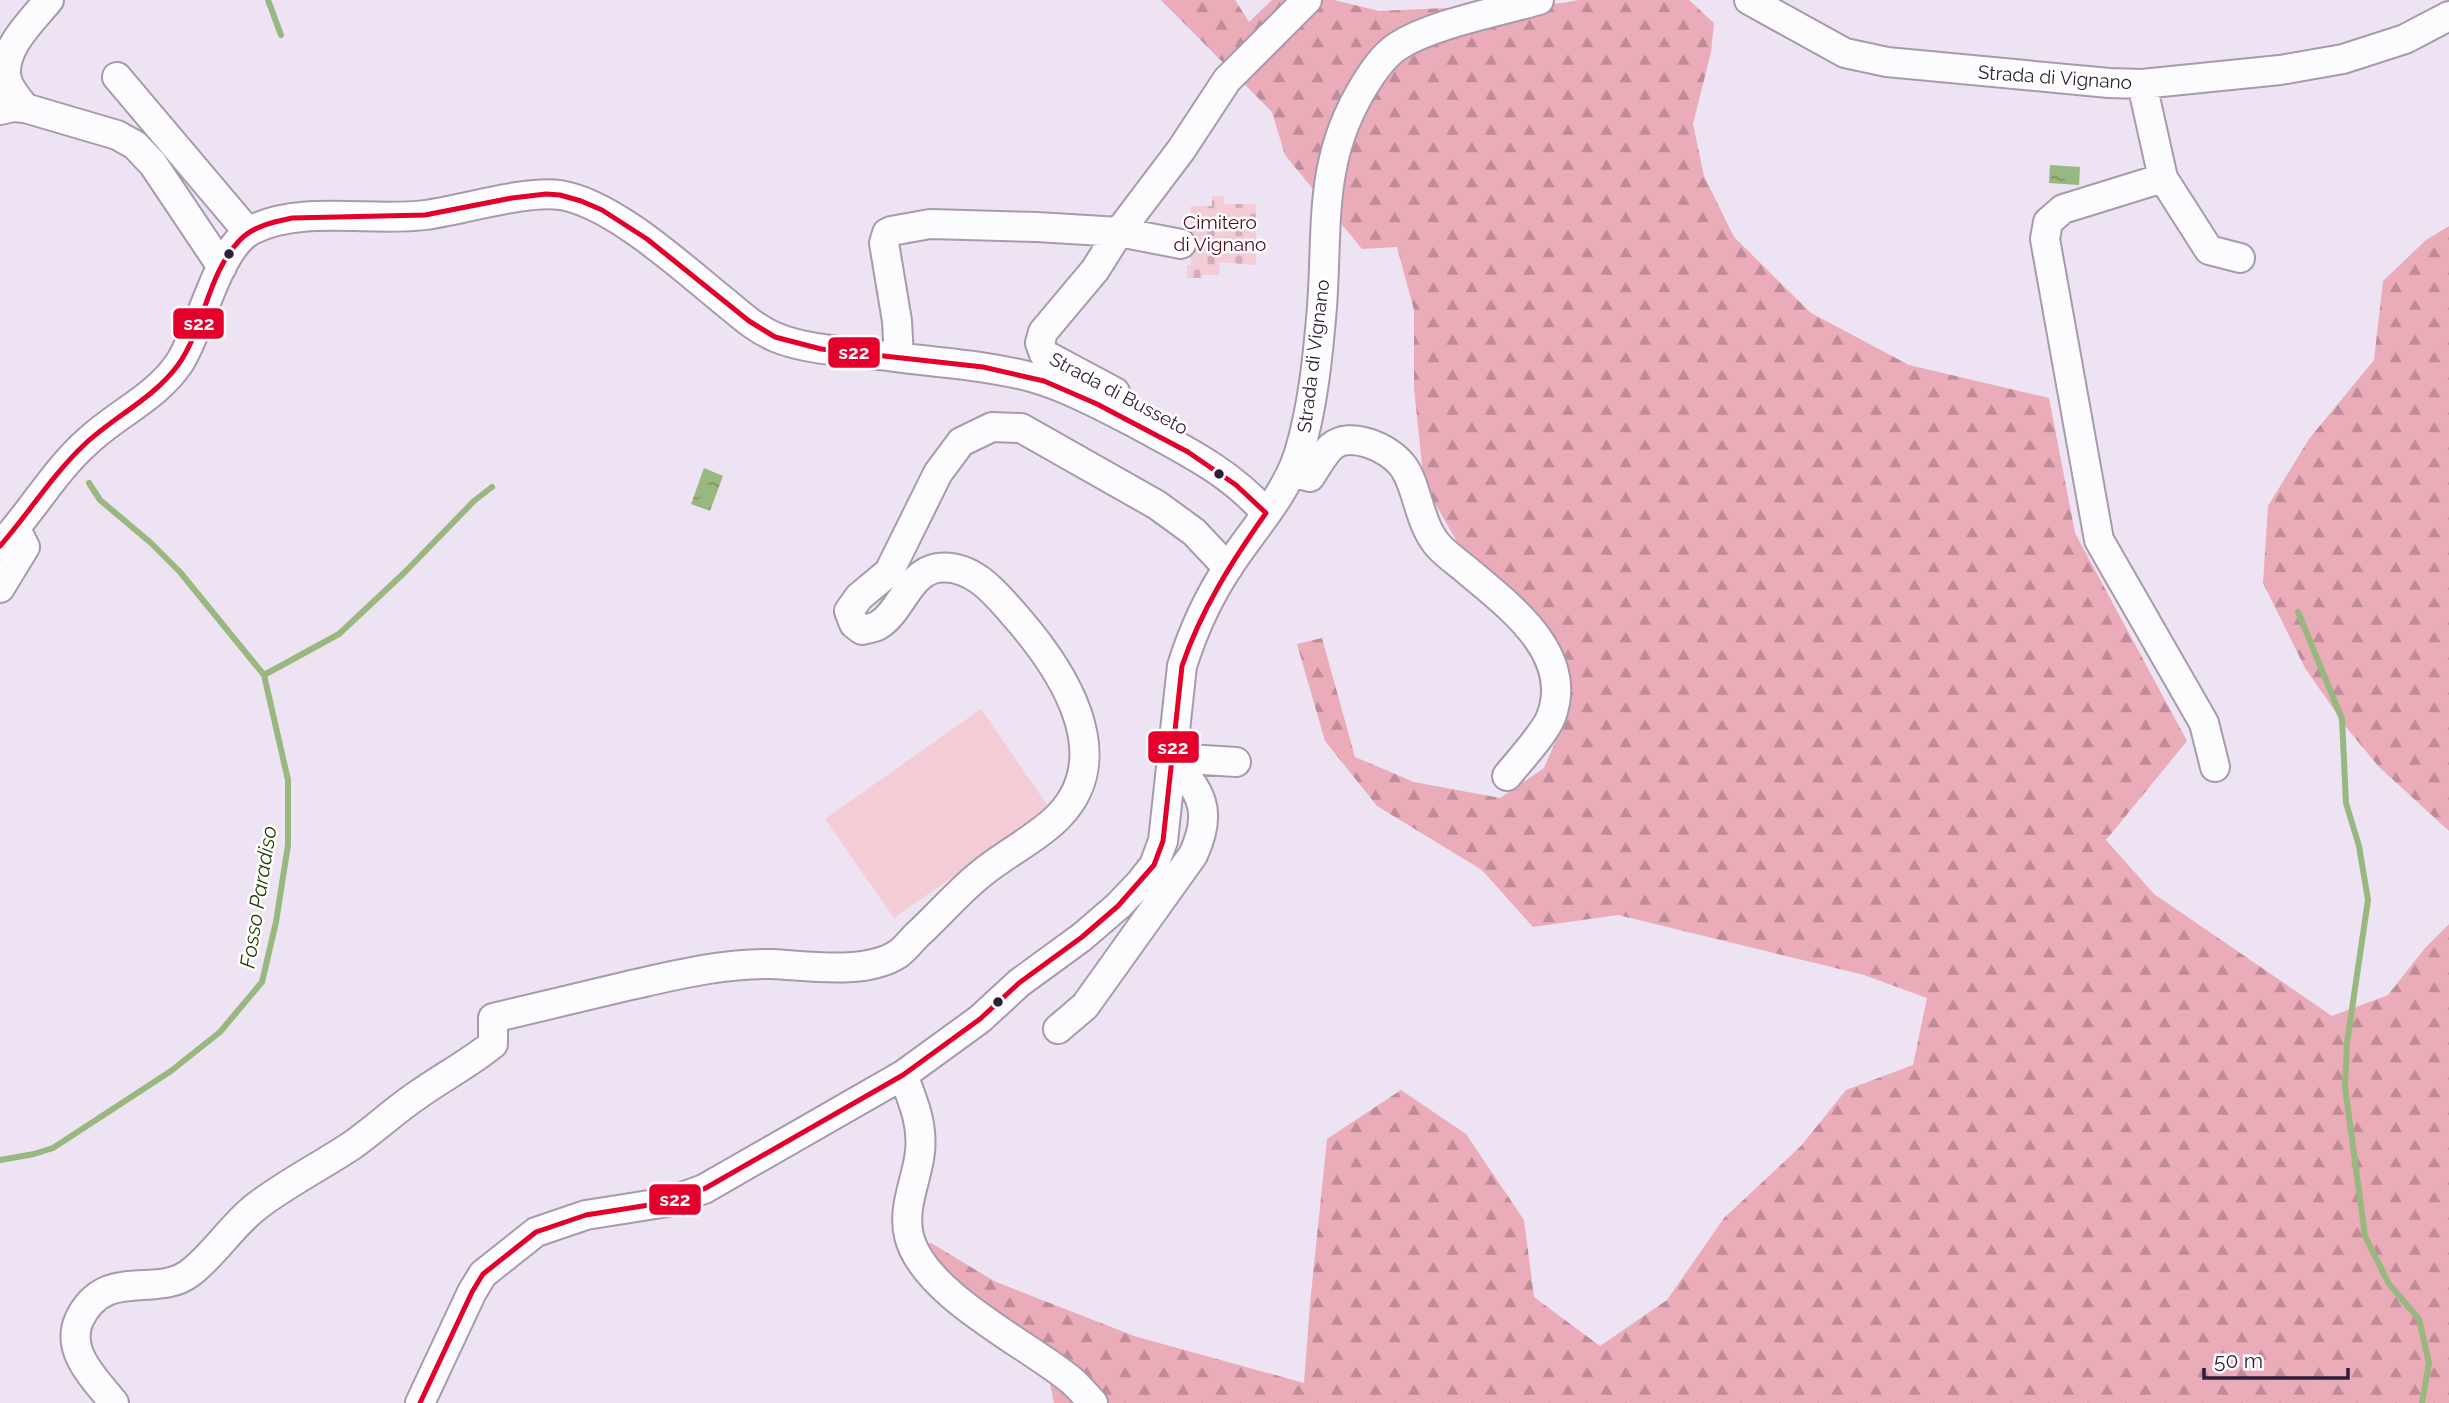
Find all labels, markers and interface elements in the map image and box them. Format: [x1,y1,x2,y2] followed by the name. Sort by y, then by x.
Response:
[1977,61,2133,93] street label: Strada di Vignano
[1174,211,1266,255] park label: Cimitero di Vignano
[222,247,236,261] unlabelled marker
[1293,278,1333,434] street label: Strada di Vignano
[172,307,225,340] line badge: s22
[184,312,214,334] text: s22
[827,336,881,369] line badge: s22
[839,341,869,363] text: s22
[1046,347,1192,439] street label: Strada di Busseto
[1212,467,1226,481] unlabelled marker
[1147,730,1200,764] line badge: s22
[1158,736,1188,758] text: s22
[234,824,282,970] water label: Fosso Paradiso
[991,995,1005,1009] unlabelled marker
[648,1183,702,1216] line badge: s22
[660,1188,690,1210] text: s22
[2204,1336,2348,1380] scale bar
[2214,1348,2263,1373] text: 50 m

